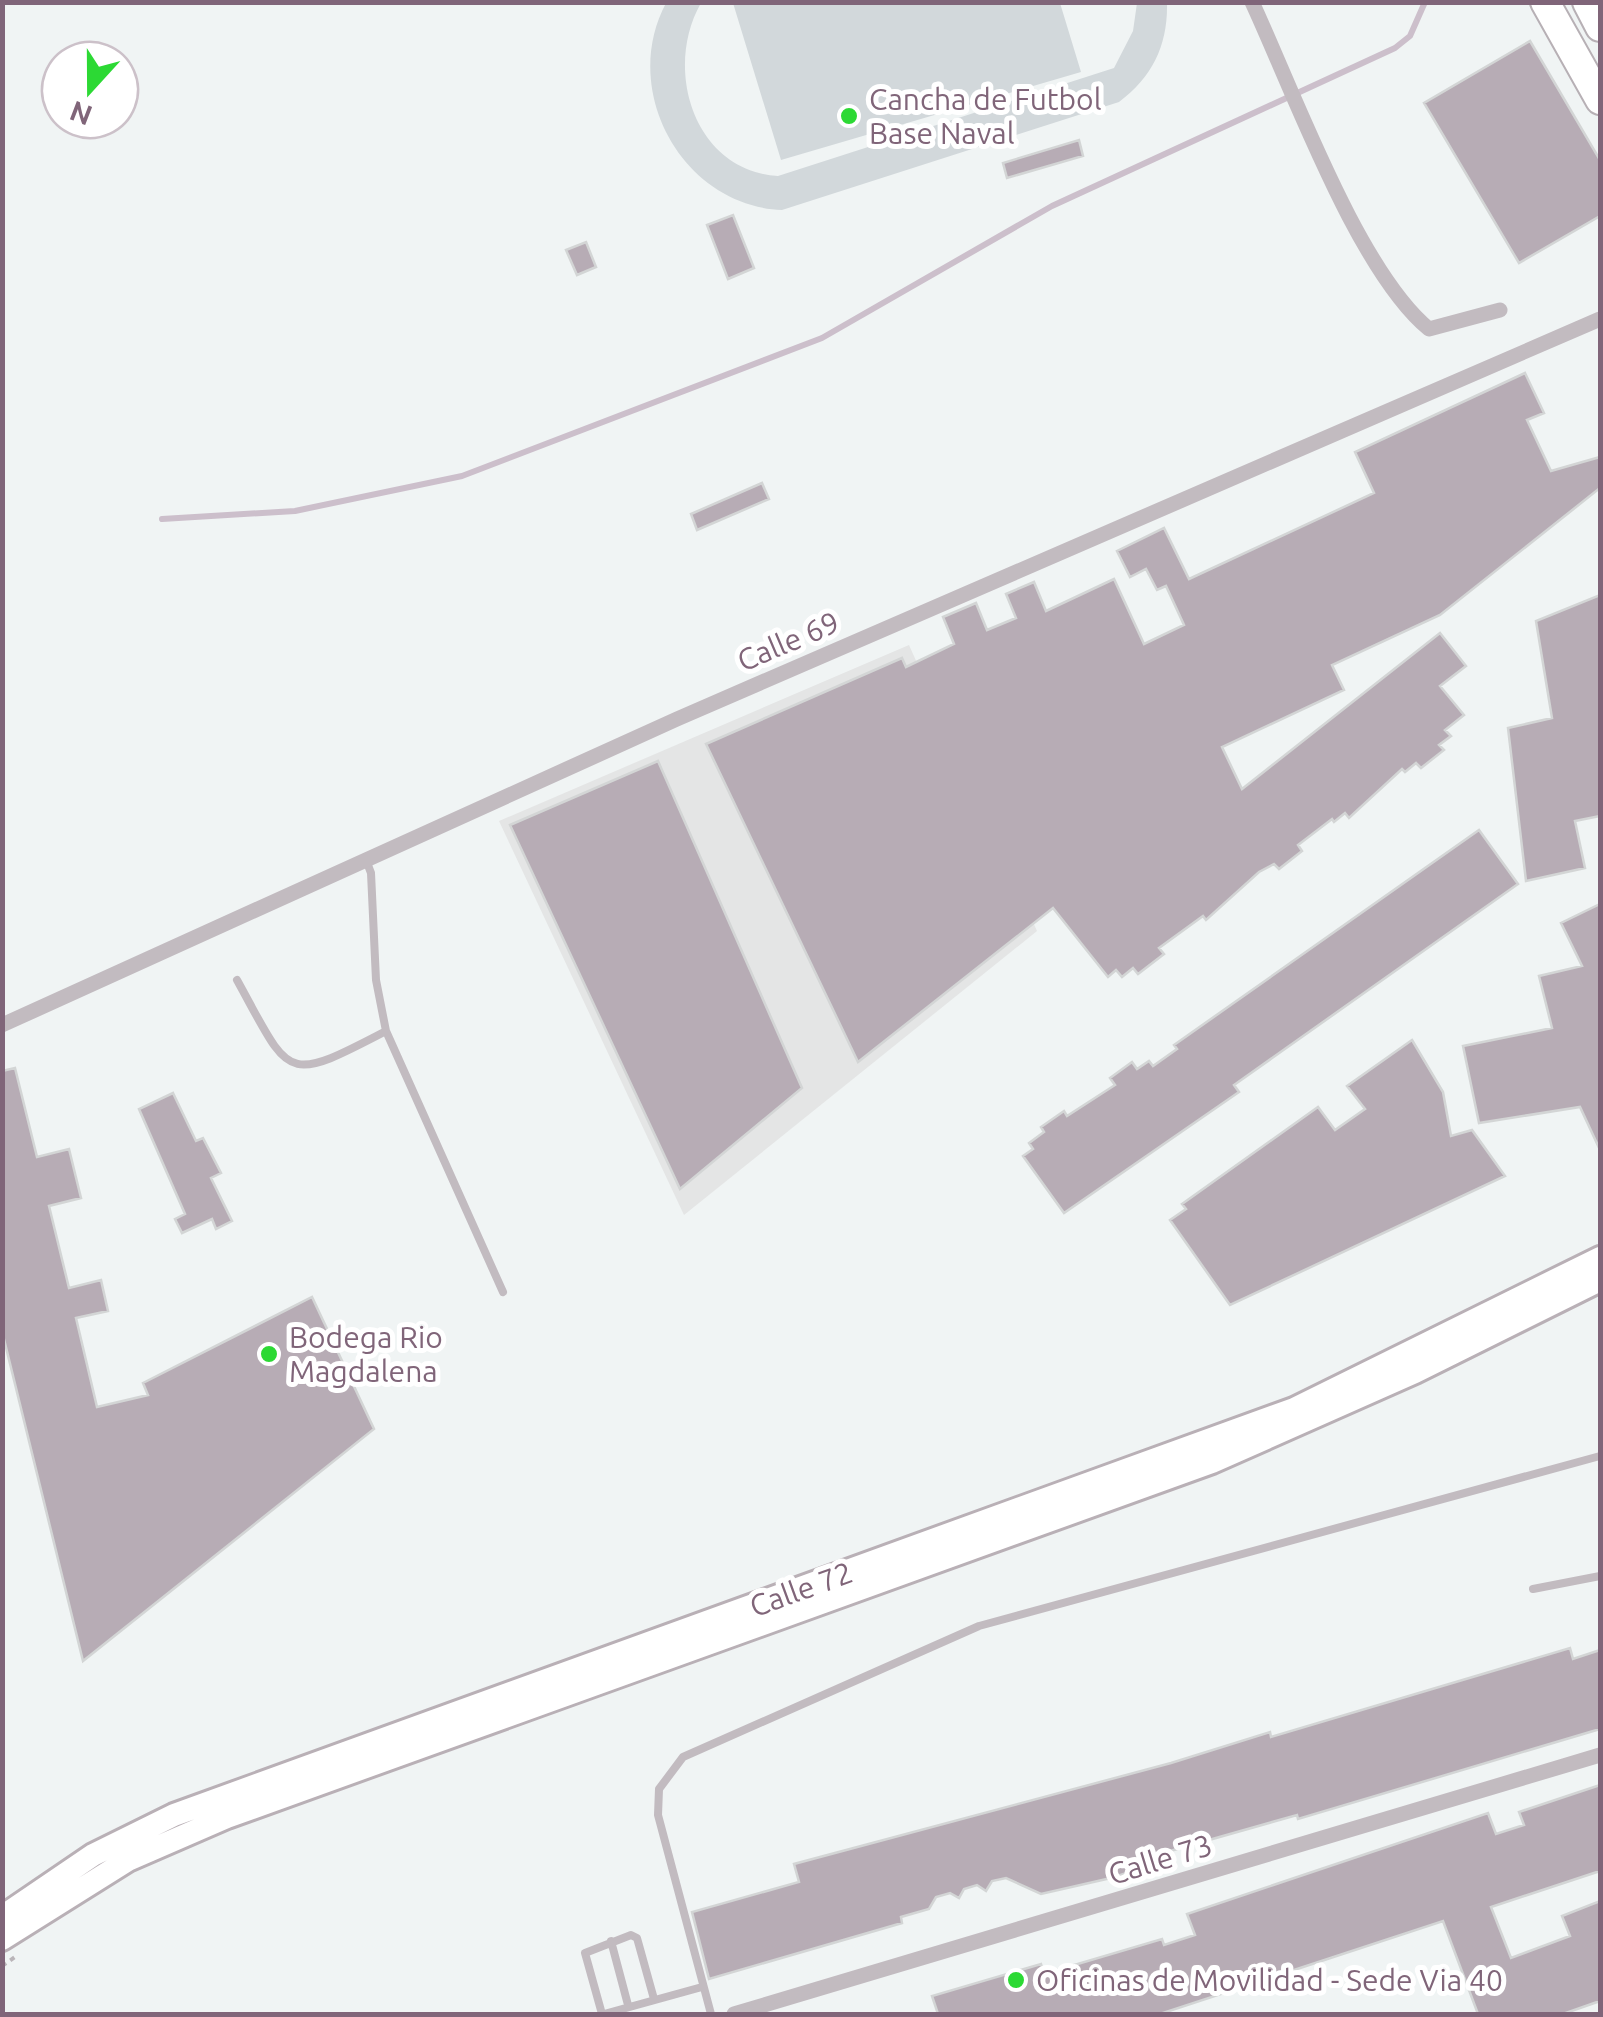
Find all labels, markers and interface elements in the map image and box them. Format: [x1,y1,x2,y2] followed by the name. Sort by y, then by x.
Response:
[40,40,140,140] north arrow
[869,82,1102,150] place label: Cancha de Futbol Base Naval
[66,96,96,132] text: N
[838,105,860,127] marker: Cancha de Futbol Base Naval
[732,604,844,678] street label: Calle 69
[289,1320,443,1388] place label: Bodega Rio Magdalena
[258,1343,280,1365] marker: Bodega Rio Magdalena
[745,1555,857,1623] street label: Calle 72
[1104,1827,1216,1891] street label: Calle 73
[1036,1963,1503,1997] place label: Oficinas de Movilidad - Sede Via 40
[1005,1969,1027,1991] marker: Oficinas de Movilidad - Sede Via 40

